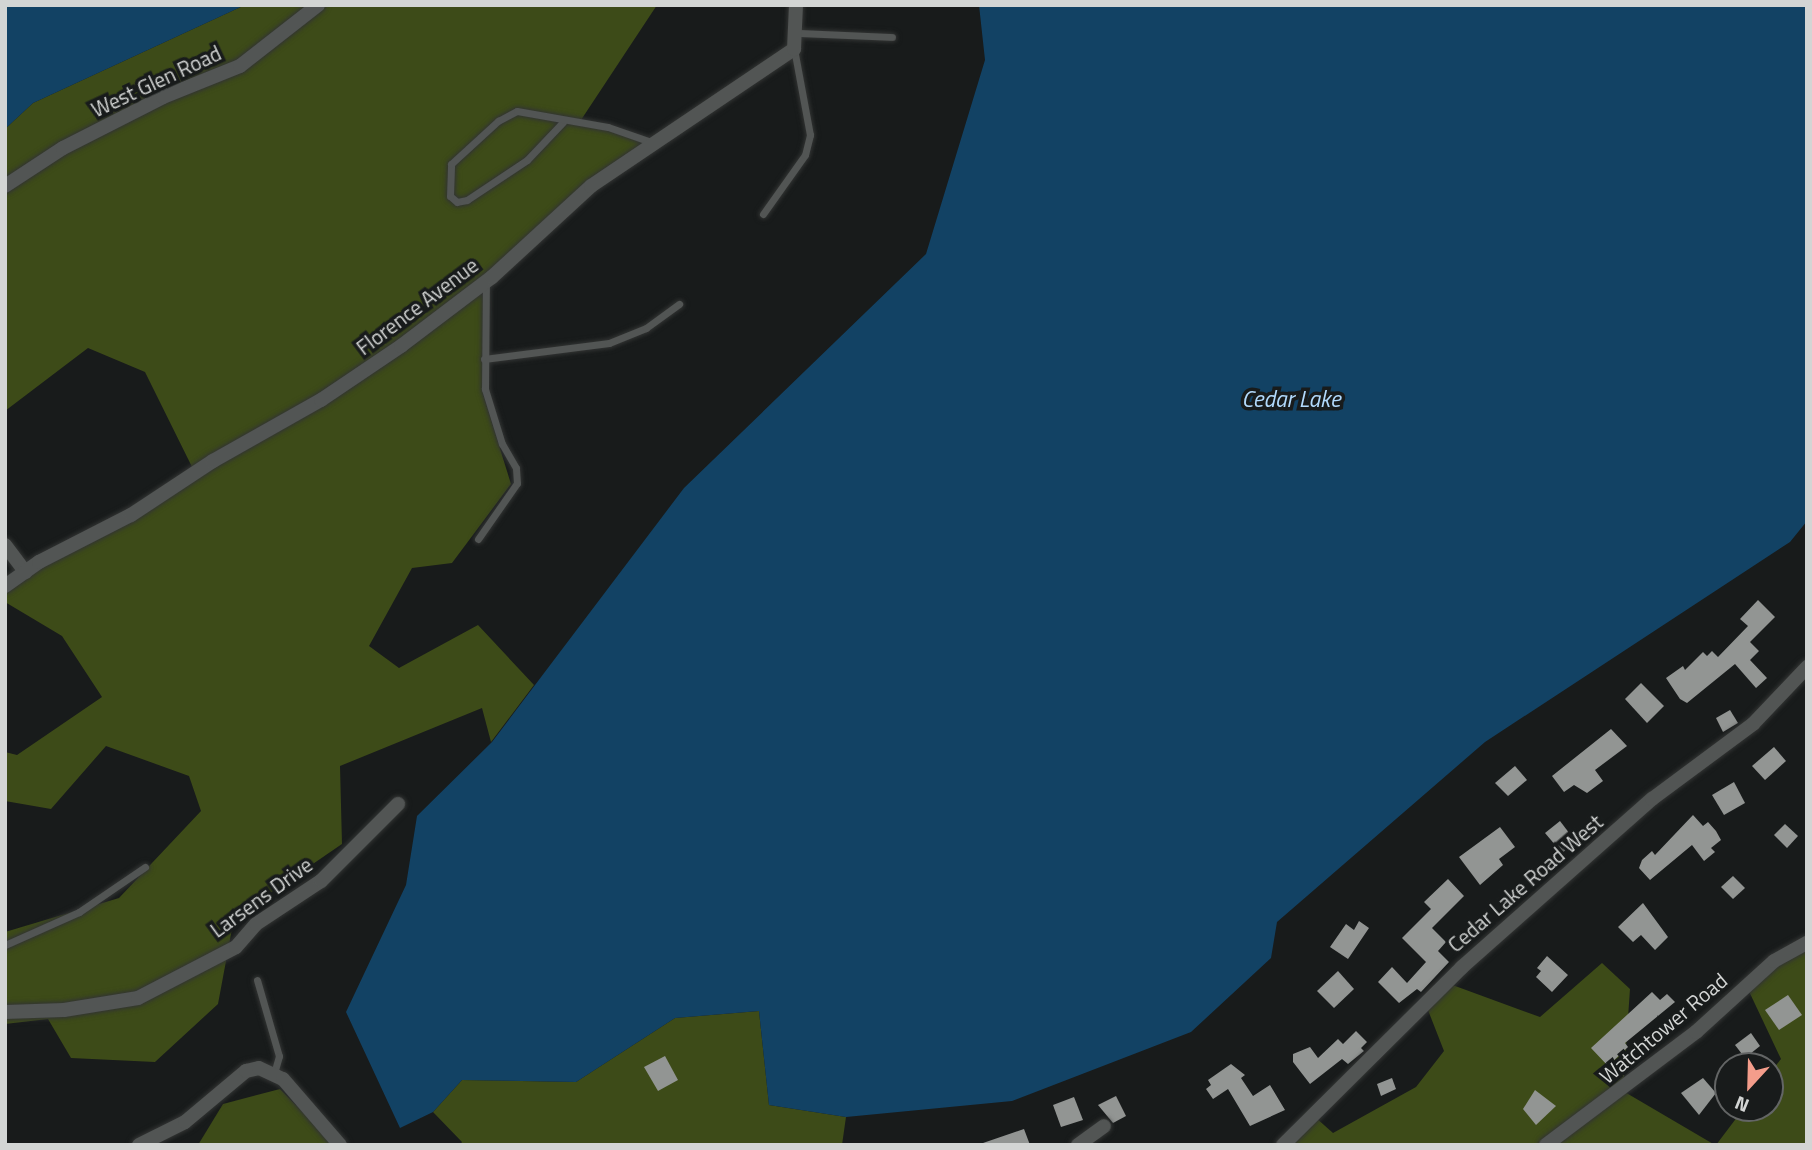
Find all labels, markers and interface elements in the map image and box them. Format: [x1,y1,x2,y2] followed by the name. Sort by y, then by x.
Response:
[87,40,225,122] street label: West Glen Road
[351,252,483,360] street label: Florence Avenue
[1241,385,1341,413] water label: Cedar Lake
[1442,809,1608,957] street label: Cedar Lake Road West
[205,852,317,942] street label: Larsens Drive
[1594,967,1732,1089] street label: Watchtower Road
[1714,1052,1784,1122] north arrow
[1730,1089,1753,1121] text: N

